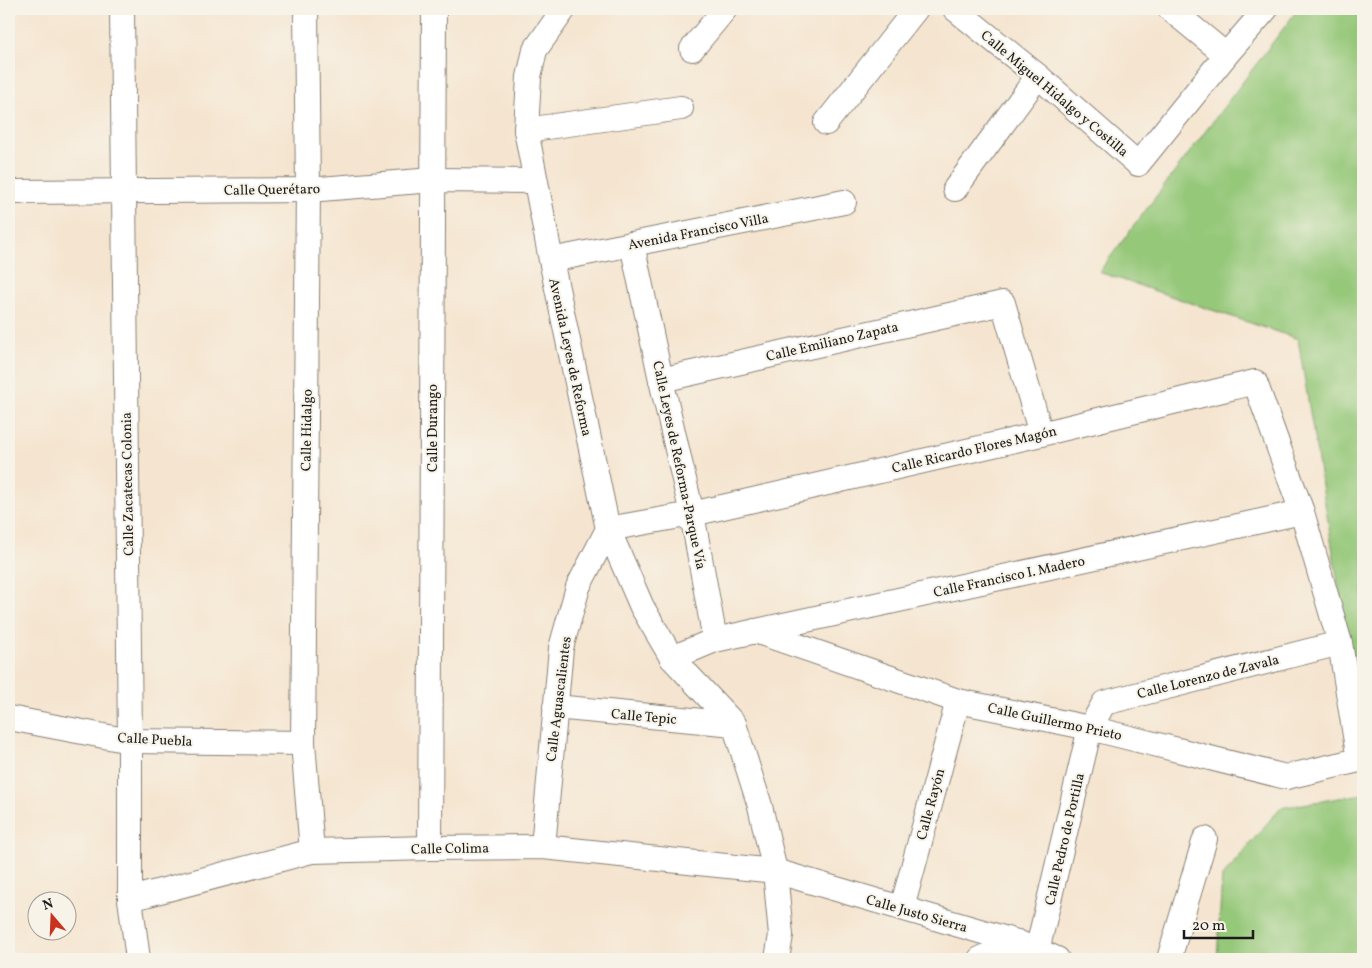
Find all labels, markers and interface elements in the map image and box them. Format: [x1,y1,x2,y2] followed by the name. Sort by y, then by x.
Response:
[976,27,1132,162] street label: Calle Miguel Hidalgo y Costilla
[224,180,320,201] street label: Calle Querétaro
[626,210,770,255] street label: Avenida Francisco Villa
[543,277,596,438] street label: Avenida Leyes de Reforma
[764,318,900,367] street label: Calle Emiliano Zapata
[647,359,710,571] street label: Calle Leyes de Reforma-Parque Vía
[424,384,443,472] street label: Calle Durango
[297,389,318,471] street label: Calle Hidalgo
[118,412,139,556] street label: Calle Zacatecas Colonia
[890,422,1059,479] street label: Calle Ricardo Flores Magón
[932,552,1087,603] street label: Calle Francisco I. Madero
[542,636,577,763] street label: Calle Aguascalientes
[1135,651,1281,704] street label: Calle Lorenzo de Zavala
[986,699,1124,746] street label: Calle Guillermo Prieto
[610,705,677,730] street label: Calle Tepic
[117,729,193,752] street label: Calle Puebla
[913,767,950,842] street label: Calle Rayón
[1041,771,1090,907] street label: Calle Pedro de Portilla
[411,839,489,860] street label: Calle Colima
[28,890,78,940] north arrow
[864,891,970,938] street label: Calle Justo Sierra
[40,894,56,916] text: N
[1184,908,1253,940] scale bar
[1192,916,1225,937] text: 20 m

